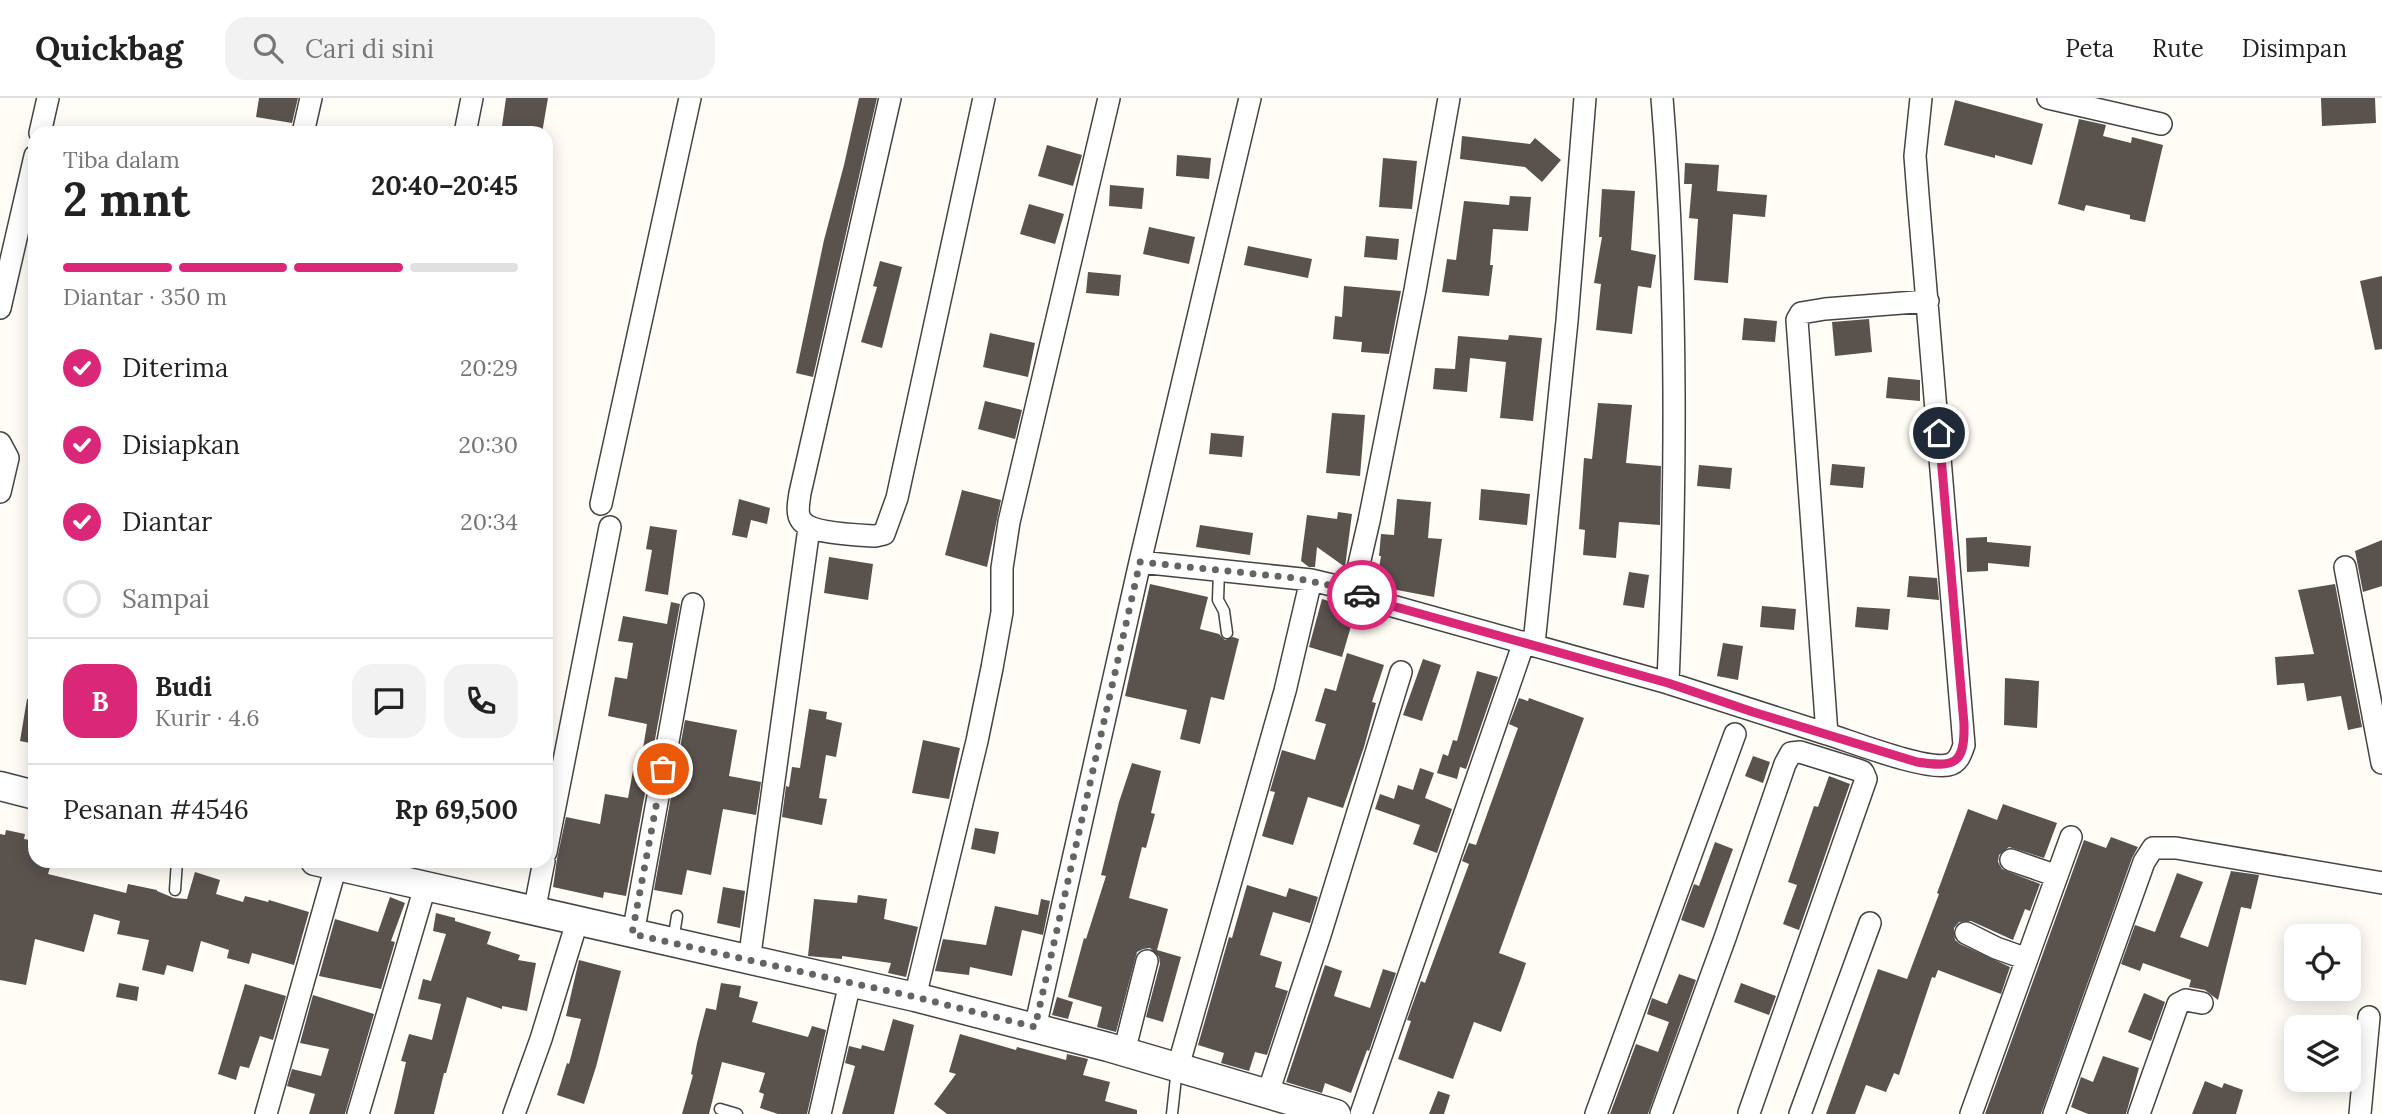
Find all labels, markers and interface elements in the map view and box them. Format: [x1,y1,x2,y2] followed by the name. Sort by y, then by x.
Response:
[225,17,715,80] search box
[35,27,183,69] text: Quickbag
[249,29,287,67] icon: search
[305,32,434,65] text: Cari di sini
[2065,33,2114,64] text: Peta
[2152,33,2204,64] text: Rute
[2242,33,2347,64] text: Disimpan
[63,145,180,174] text: Tiba dalam
[371,169,518,202] text: 20:40–20:45
[63,170,190,229] text: 2 mnt
[63,282,227,311] text: Diantar · 350 m
[63,349,101,387] icon: check
[122,351,228,384] text: Diterima
[460,353,518,382] text: 20:29
[1909,403,1969,463] pin
[1920,414,1958,452] icon: home
[63,426,101,464] icon: check
[122,428,240,461] text: Disiapkan
[459,430,518,459] text: 20:30
[63,503,101,541] icon: check
[122,505,212,538] text: Diantar
[460,507,518,536] text: 20:34
[1327,560,1397,630] courier
[1343,576,1381,614] icon: car
[122,582,210,615] text: Sampai
[352,664,426,738] button: chat
[444,664,518,738] button: phone
[155,670,212,703] text: Budi
[91,685,109,718] text: B
[155,703,260,732] text: Kurir · 4.6
[633,739,693,799] pin
[644,750,682,788] icon: bag
[63,793,249,826] text: Pesanan #4546
[395,793,518,826] text: Rp 69,500
[2284,924,2361,1092] map controls
[2284,924,2361,1001] button: locate
[2284,1015,2361,1092] button: layers

